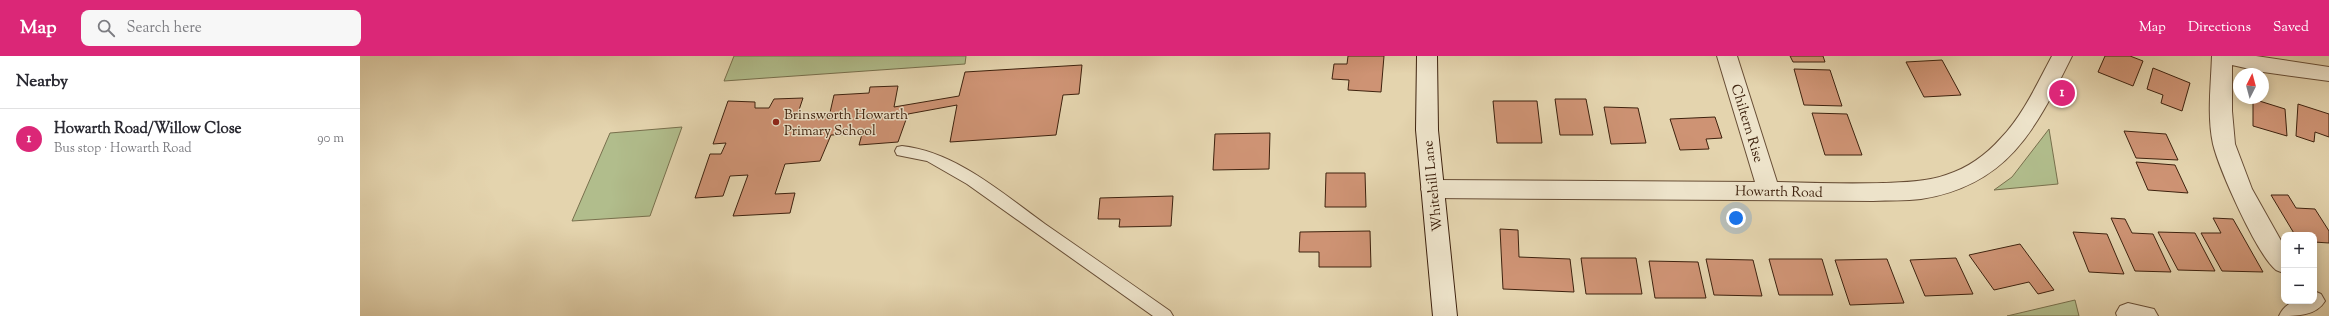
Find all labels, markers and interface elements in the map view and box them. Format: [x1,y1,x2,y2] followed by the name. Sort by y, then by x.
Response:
[81,10,361,46] search box
[20,15,57,42] text: Map
[95,17,117,39] icon: search
[127,18,202,39] text: Search here
[2139,18,2166,38] text: Map
[2188,18,2251,38] text: Directions
[2273,18,2309,38] text: Saved
[2233,68,2269,104] north arrow
[16,70,68,94] text: Nearby
[2049,78,2075,108] pin: 1
[1725,82,1768,165] street label: Chiltern Rise
[784,106,908,142] place label: Brinsworth Howarth Primary School
[771,117,781,127] marker: Brinsworth Howarth Primary School
[54,119,242,140] text: Howarth Road/Willow Close
[27,130,31,148] text: 1
[317,130,344,148] text: 90 m
[1419,139,1449,232] street label: Whitehill Lane
[54,140,192,158] text: Bus stop · Howarth Road
[1735,182,1823,204] street label: Howarth Road
[1726,208,1746,228] your location
[2281,232,2317,304] map controls
[2281,232,2317,268] button: +
[2281,268,2317,304] button: −

